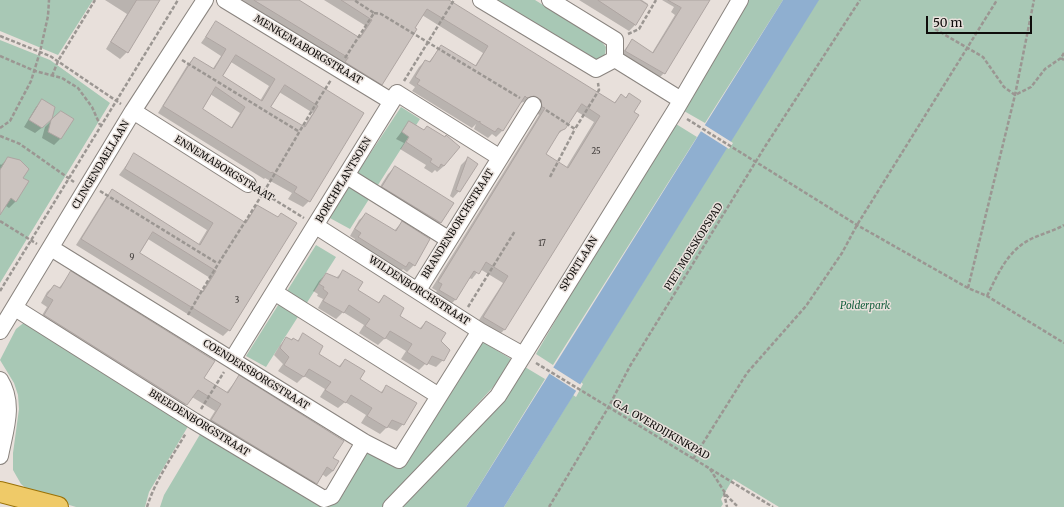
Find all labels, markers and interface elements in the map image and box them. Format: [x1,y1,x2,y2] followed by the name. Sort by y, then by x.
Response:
[928,8,1034,34] scale bar
[252,13,364,87] street label: MENKEMABORGSTRAAT
[933,15,962,30] text: 50 m
[70,119,132,211] street label: CLINGENDAELLAAN
[172,134,276,204] street label: ENNEMABORGSTRAAT
[314,135,374,225] street label: BORCHPLANTSOEN
[591,147,601,157] house number: 25
[419,167,497,281] street label: BRANDENBORCHSTRAAT
[662,201,726,293] street label: PIET MOESKOPSPAD
[557,235,601,293] street label: SPORTLAAN
[538,239,546,249] house number: 17
[130,253,134,263] house number: 9
[366,254,472,328] street label: WILDENBORCHSTRAAT
[235,296,239,306] house number: 3
[840,300,890,312] park label: Polderpark
[201,337,311,413] street label: COENDERSBORGSTRAAT
[146,387,252,459] street label: BREEDENBORGSTRAAT
[610,397,712,463] street label: G.A. OVERDIJKINKPAD

